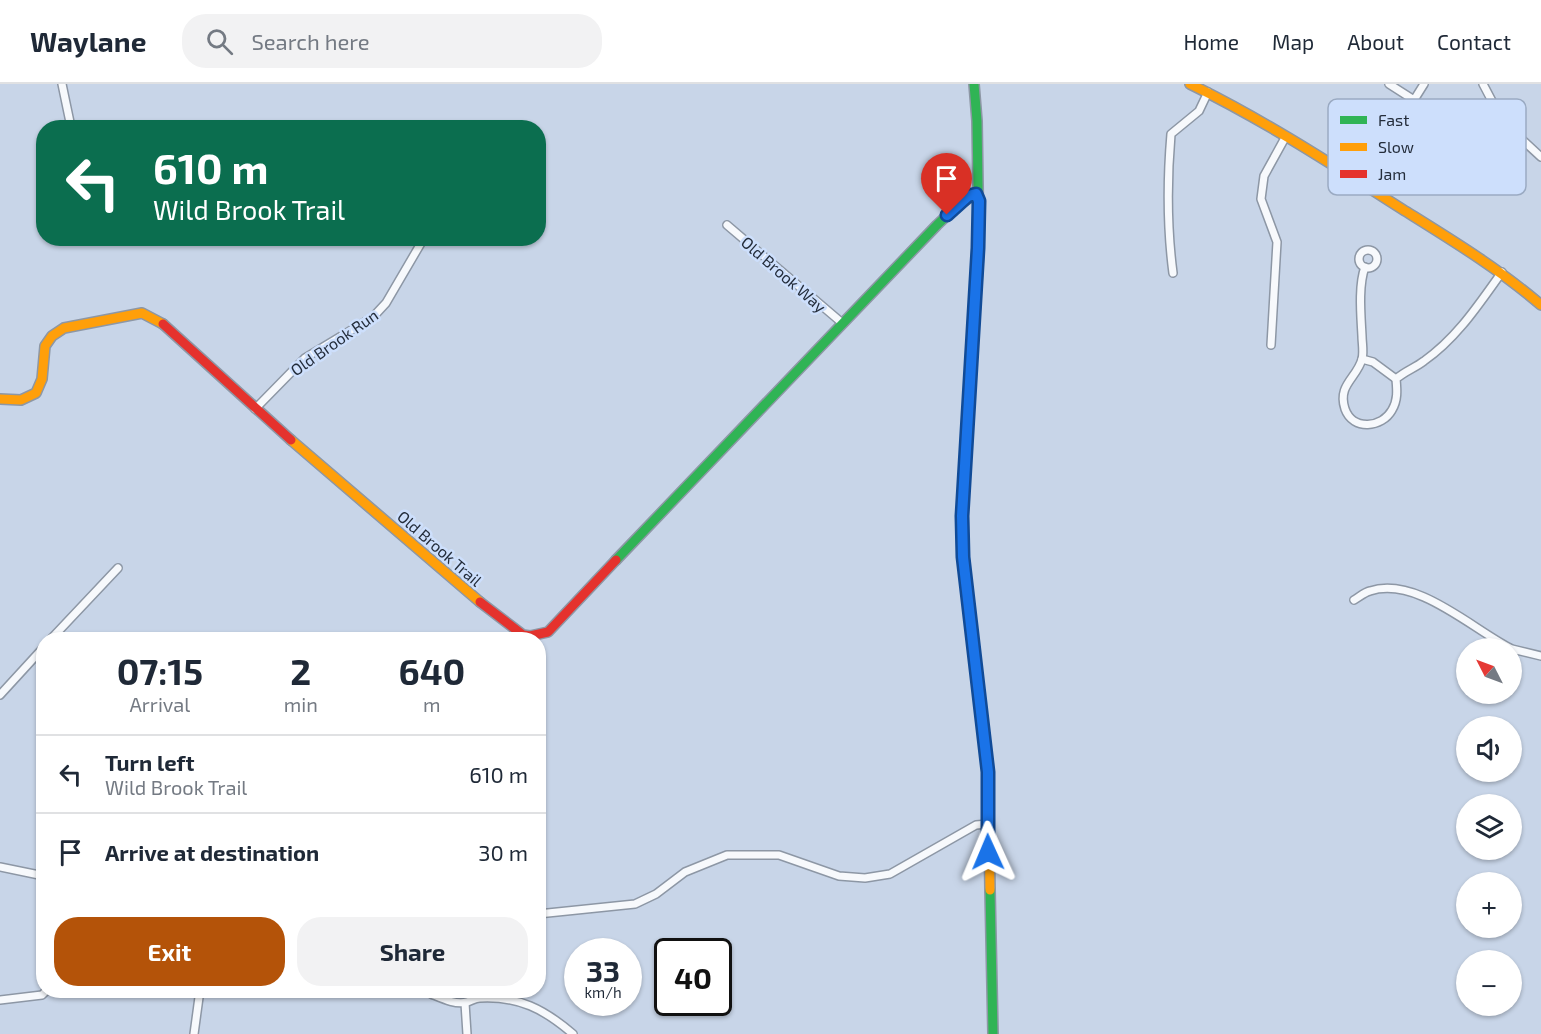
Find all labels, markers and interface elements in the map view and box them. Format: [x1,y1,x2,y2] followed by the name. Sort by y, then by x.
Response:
[182,14,602,68] search box
[30,24,146,58] text: Waylane
[203,25,236,58] icon: search
[251,28,370,54] text: Search here
[1183,29,1239,54] text: Home
[1272,29,1314,54] text: Map
[1347,29,1404,54] text: About
[1437,29,1511,54] text: Contact
[1328,99,1526,195] legend
[1378,110,1409,129] text: Fast
[1378,137,1414,156] text: Slow
[153,142,269,192] text: 610 m
[54,144,132,222] icon: left
[921,153,972,215] pin
[930,162,963,195] icon: arrive
[1378,164,1406,183] text: Jam
[153,193,345,225] text: Wild Brook Trail
[738,232,831,316] street label: Old Brook Way
[287,305,381,379] street label: Old Brook Run
[394,506,486,590] street label: Old Brook Trail
[1456,638,1522,704] north arrow
[1456,638,1522,1016] map controls
[117,649,203,692] text: 07:15
[290,649,311,692] text: 2
[398,649,465,692] text: 640
[129,692,190,716] text: Arrival
[284,692,318,716] text: min
[423,692,441,716] text: m
[1456,716,1522,782] button: sound
[105,749,194,775] text: Turn left
[54,758,87,791] icon: left
[469,761,528,787] text: 610 m
[105,775,247,799] text: Wild Brook Trail
[1456,794,1522,860] button: layers
[956,820,1020,884] position arrow
[54,836,87,869] icon: arrive
[105,839,319,865] text: Arrive at destination
[478,839,528,865] text: 30 m
[1456,872,1522,938] button: +
[54,917,285,986] button: Exit
[297,917,528,986] button: Share
[654,938,732,1016] speed limit sign: 40
[1456,950,1522,1016] button: −
[586,952,620,988] text: 33
[584,983,622,1001] text: km/h

